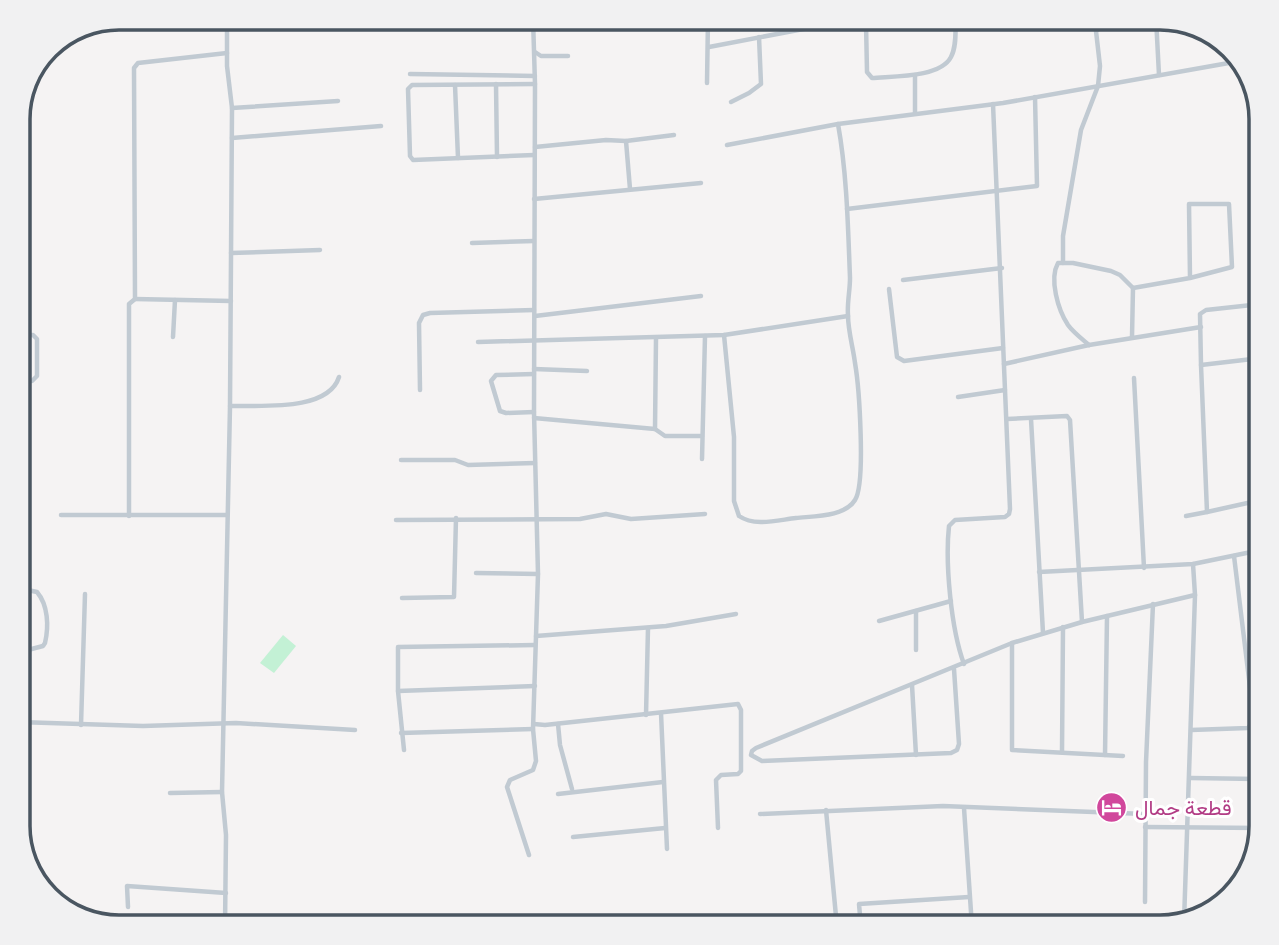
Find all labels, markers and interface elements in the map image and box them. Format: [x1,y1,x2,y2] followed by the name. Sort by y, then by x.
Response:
[1095,791,1129,825] hotel icon: قطعة جمال
[1135,793,1232,822] place label: قطعة جمال

